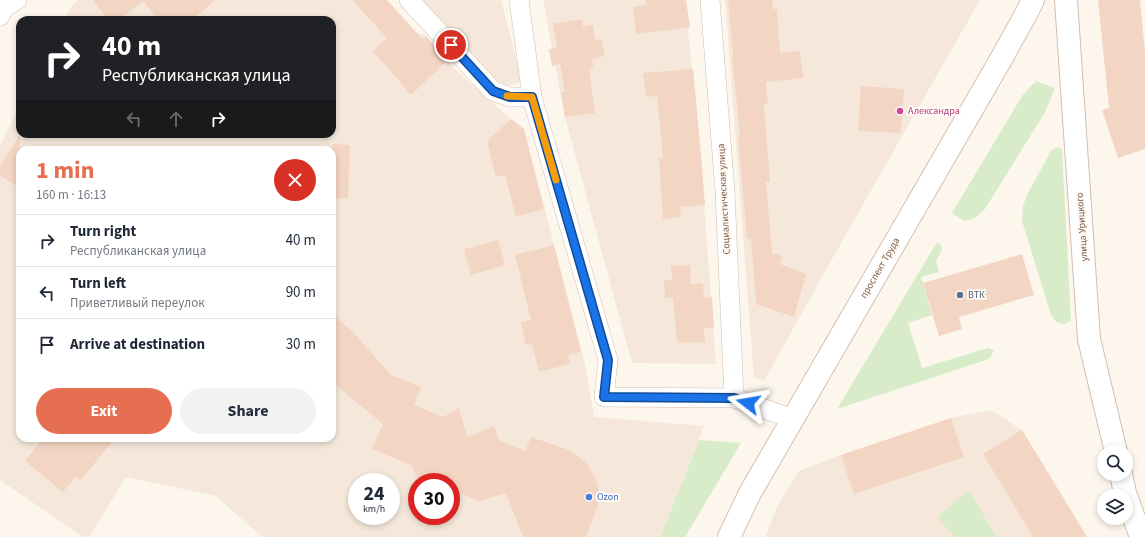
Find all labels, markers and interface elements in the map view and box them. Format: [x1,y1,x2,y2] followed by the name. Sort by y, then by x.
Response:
[102,26,161,66] text: 40 m
[434,28,468,62] pin
[36,32,88,84] icon: right
[440,34,462,56] icon: arrive
[102,63,291,88] text: Республиканская улица
[908,104,960,118] place label: Александра
[895,106,905,116] marker: Александра
[123,108,145,130] icon: left
[165,108,187,130] icon: ahead
[207,108,229,130] icon: right
[714,143,734,255] street label: Социалистическая улица
[36,153,94,188] text: 1 min
[274,159,316,201] button: close
[36,186,106,204] text: 160 m · 16:13
[1073,192,1091,262] street label: улица Урицкого
[70,221,136,242] text: Turn right
[36,230,58,252] icon: right
[286,230,316,251] text: 40 m
[857,235,903,301] street label: проспект Труда
[70,242,206,260] text: Республиканская улица
[70,273,126,294] text: Turn left
[36,282,58,304] icon: left
[286,282,316,303] text: 90 m
[968,288,985,302] place label: ВТК
[955,290,965,300] marker: ВТК
[70,294,205,312] text: Приветливый переулок
[36,334,58,356] icon: arrive
[70,334,205,355] text: Arrive at destination
[286,334,316,355] text: 30 m
[727,382,769,424] position arrow
[36,388,172,434] button: Exit
[180,388,316,434] button: Share
[1097,445,1133,525] map controls
[1097,445,1133,481] button: search
[408,473,460,525] speed limit sign: 30
[363,480,385,508] text: 24
[1097,489,1133,525] button: layers
[597,490,619,504] place label: Ozon
[584,492,594,502] marker: Ozon
[363,502,385,516] text: km/h

